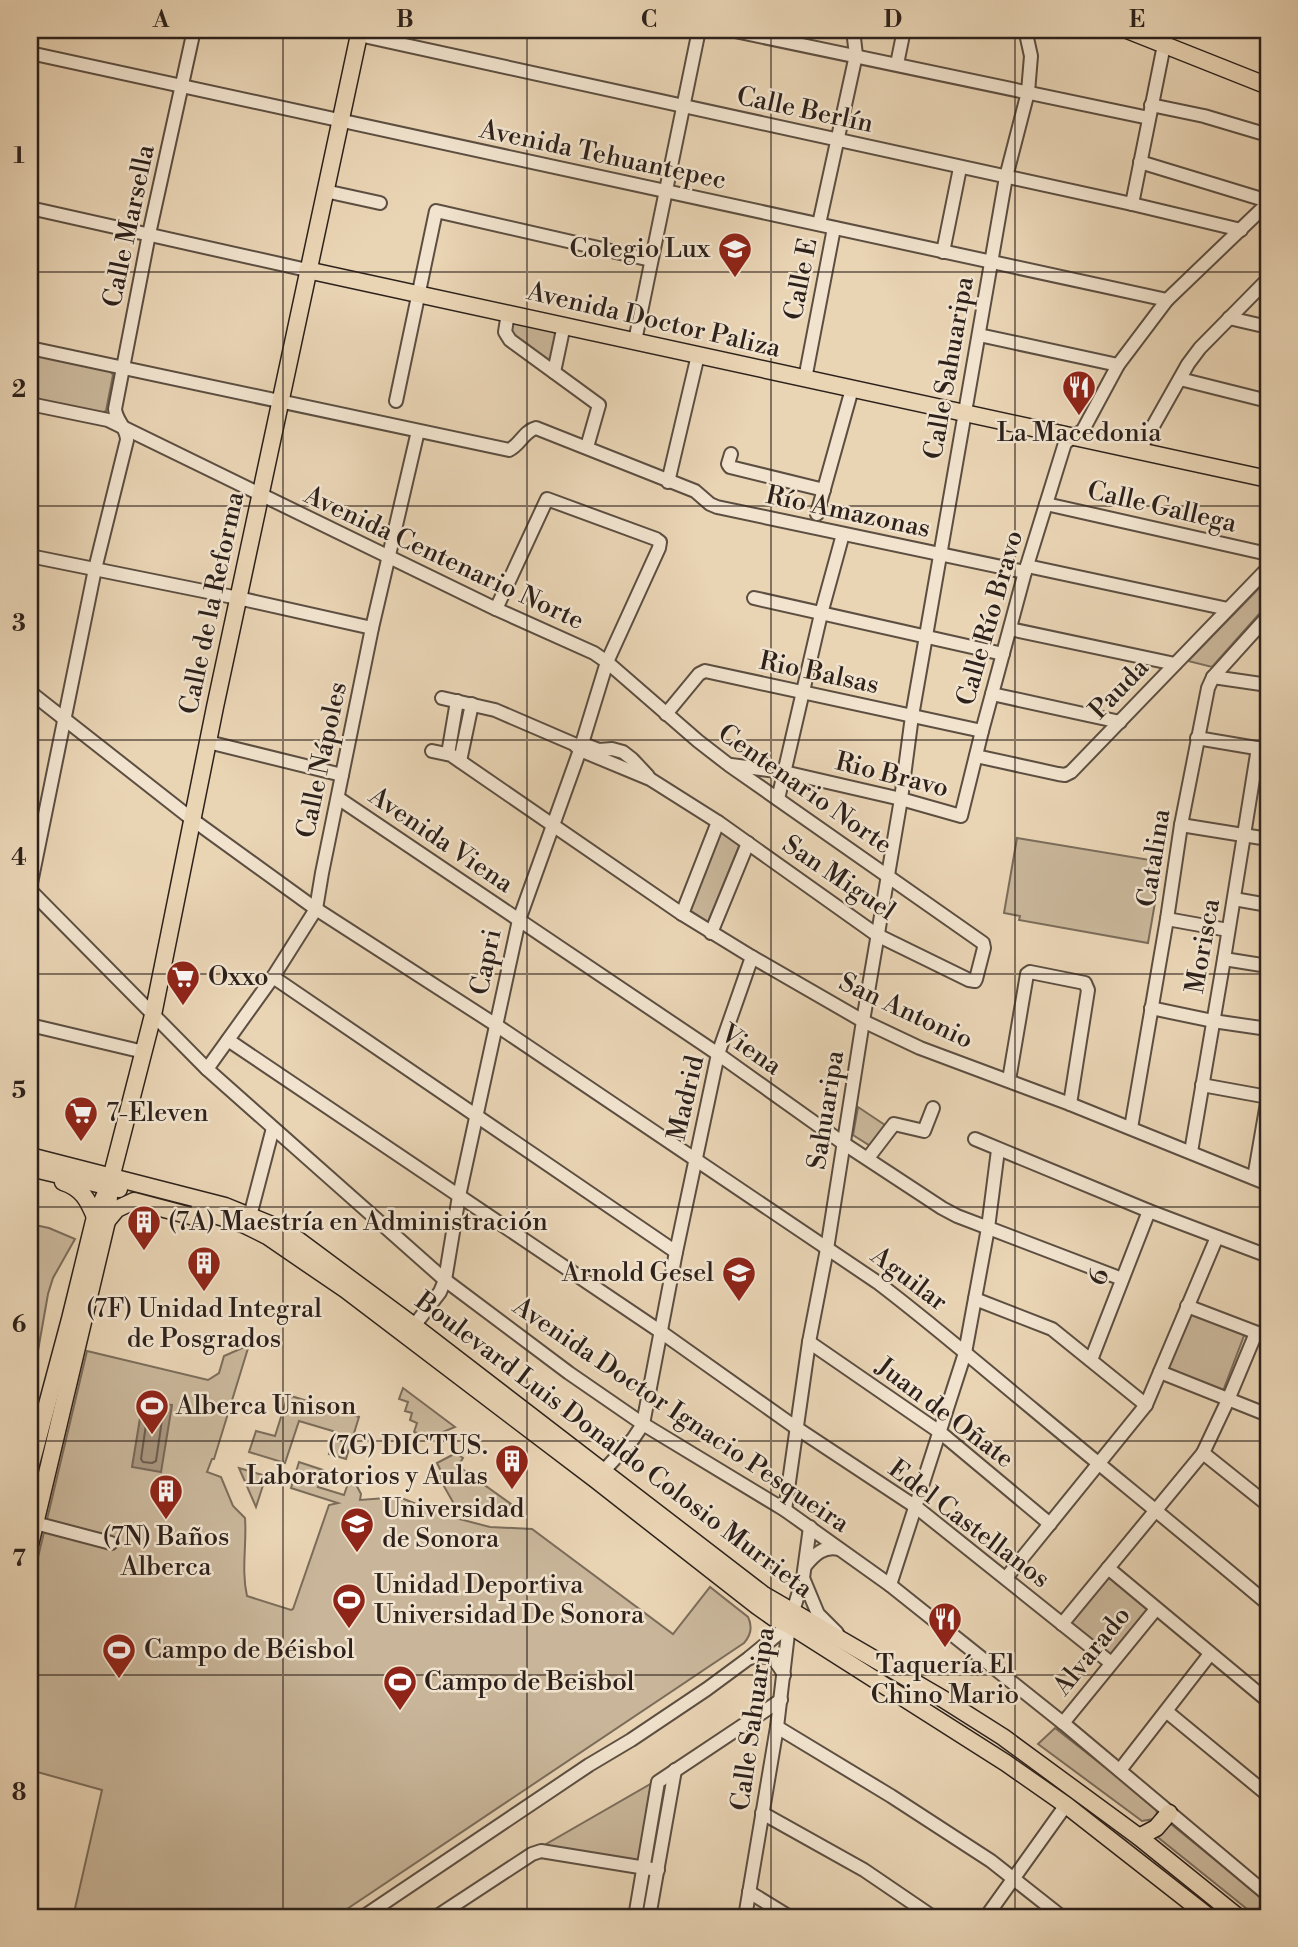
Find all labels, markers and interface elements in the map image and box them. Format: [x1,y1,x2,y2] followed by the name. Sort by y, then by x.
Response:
[152,6,170,34] text: A
[396,6,414,34] text: B
[641,6,657,34] text: C
[884,6,902,34] text: D
[1129,6,1145,34] text: E
[734,80,876,140] street label: Calle Berlín
[476,113,729,197] street label: Avenida Tehuantepec
[96,141,162,310] street label: Calle Marsella
[13,142,25,170] text: 1
[716,230,754,279] school or university icon: Colegio Lux
[569,233,711,265] place label: Colegio Lux
[777,235,825,323] street label: Calle E
[917,273,981,462] street label: Calle Sahuaripa
[523,275,785,365] street label: Avenida Doctor Paliza
[1060,368,1098,417] restaurant icon: La Macedonia
[12,376,26,404] text: 2
[997,417,1162,449] place label: La Macedonia
[1084,474,1241,540] street label: Calle Gallega
[298,479,589,637] street label: Avenida Centenario Norte
[763,479,933,545] street label: Río Amazonas
[173,488,251,717] street label: Calle de la Reforma
[950,527,1030,709] street label: Calle Río Bravo
[12,610,26,638] text: 3
[756,645,882,701] street label: Rio Balsas
[1082,651,1156,726] street label: Pauda
[290,679,354,841] street label: Calle Nápoles
[712,717,898,861] street label: Centenario Norte
[832,745,952,805] street label: Rio Bravo
[362,779,520,900] street label: Avenida Viena
[1130,806,1178,909] street label: Catalina
[776,828,902,928] street label: San Miguel
[11,844,27,872] text: 4
[1179,895,1227,996] street label: Morisca
[463,926,509,998] street label: Capri
[164,958,202,1007] supermarket icon: Oxxo
[208,961,269,993] place label: Oxxo
[834,966,978,1056] street label: San Antonio
[713,1017,788,1083] street label: Viena
[801,1047,851,1172] street label: Sahuaripa
[661,1052,711,1144] street label: Madrid
[12,1077,26,1105] text: 5
[62,1094,100,1143] supermarket icon: 7-Eleven
[106,1097,208,1129] place label: 7-Eleven
[125,1203,163,1252] building icon: (7A) Maestría en Administración
[168,1206,548,1238] place label: (7A) Maestría en Administración
[864,1239,954,1318] street label: Aguilar
[185,1244,223,1293] building icon: (7F) Unidad Integral de Posgrados
[720,1254,758,1303] school or university icon: Arnold Gesel
[561,1257,714,1289] place label: Arnold Gesel
[1081,1264,1117,1290] street label: 6
[408,1284,820,1606] street label: Boulevard Luis Donaldo Colosio Murrieta
[506,1290,856,1540] street label: Avenida Doctor Ignacio Pesqueira
[86,1293,322,1355] place label: (7F) Unidad Integral de Posgrados
[12,1311,26,1339] text: 6
[869,1350,1020,1475] street label: Juan de Oñate
[133,1387,171,1436] sports icon: Alberca Unison
[175,1390,356,1422] place label: Alberca Unison
[246,1430,488,1492] place label: (7G) DICTUS. Laboratorios y Aulas
[493,1442,531,1491] building icon: (7G) DICTUS. Laboratorios y Aulas
[882,1453,1056,1595] street label: Edel Castellanos
[147,1472,185,1521] building icon: (7N) Baños Alberca
[382,1493,524,1555] place label: Universidad de Sonora
[338,1505,376,1554] school or university icon: Universidad de Sonora
[103,1521,229,1583] place label: (7N) Baños Alberca
[12,1545,26,1573] text: 7
[374,1569,645,1631] place label: Unidad Deportiva Universidad De Sonora
[330,1581,368,1630] sports icon: Unidad Deportiva Universidad De Sonora
[926,1600,964,1649] restaurant icon: Taquería El Chino Mario
[1046,1600,1138,1703] street label: Alvarado
[724,1624,782,1813] street label: Calle Sahuaripa
[100,1631,138,1680] sports icon: Campo de Béisbol
[144,1634,355,1666] place label: Campo de Béisbol
[871,1649,1019,1711] place label: Taquería El Chino Mario
[381,1663,419,1712] sports icon: Campo de Beisbol
[424,1666,635,1698] place label: Campo de Beisbol
[12,1779,26,1807] text: 8

